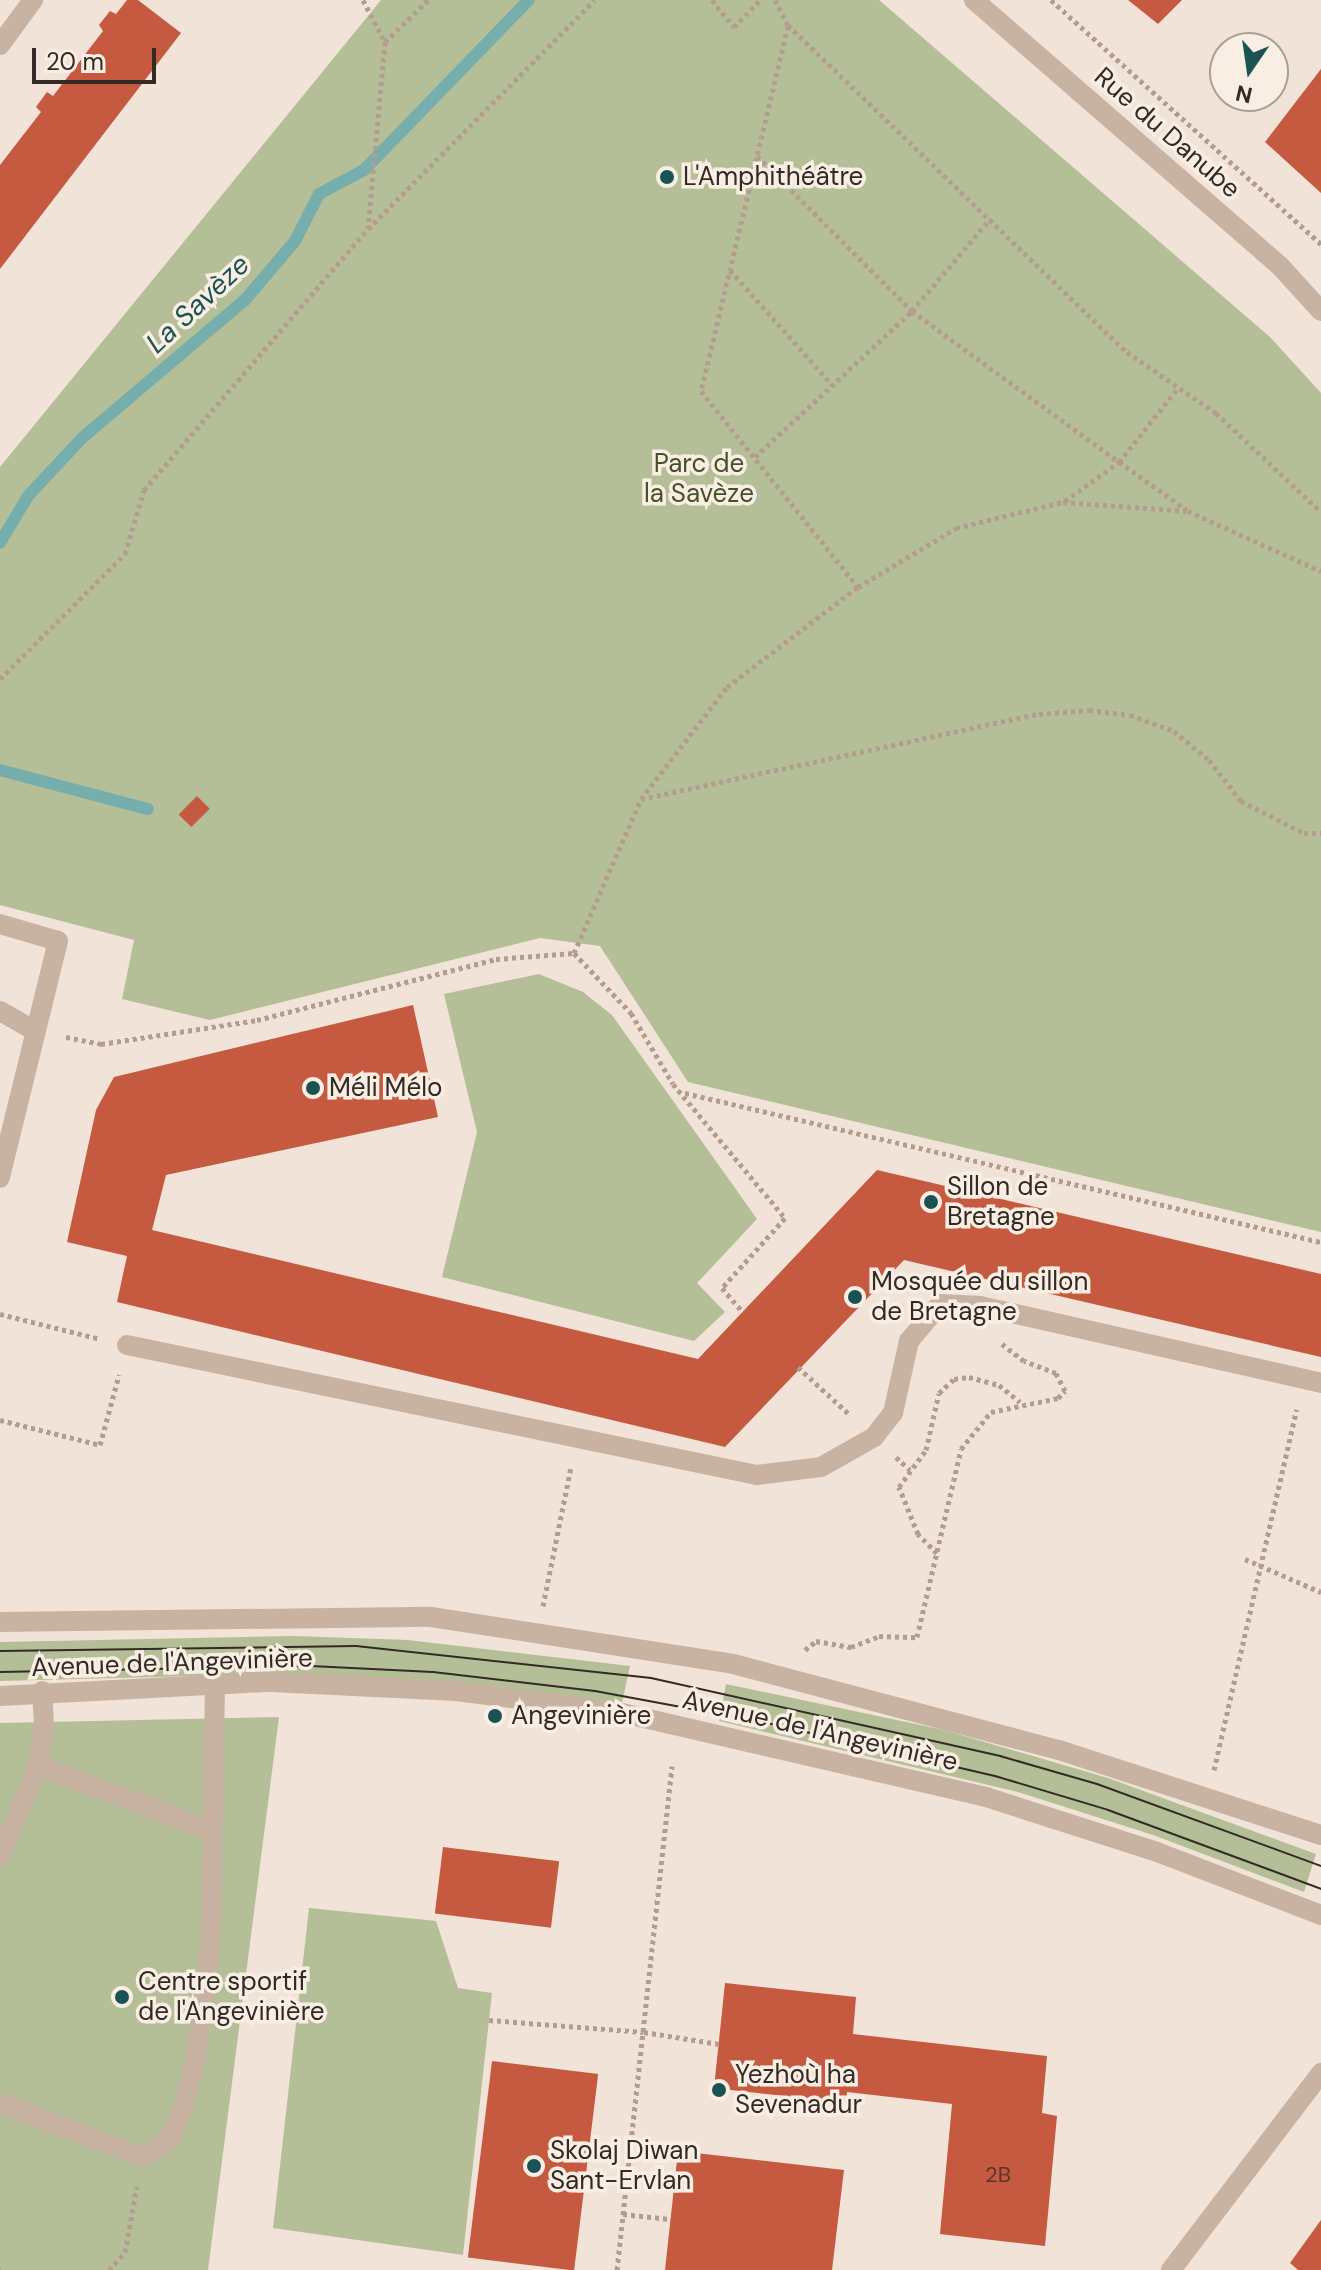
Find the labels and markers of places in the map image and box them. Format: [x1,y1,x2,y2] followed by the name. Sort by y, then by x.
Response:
[683,161,863,193] place label: L'Amphithéâtre
[658,168,676,186] marker: L'Amphithéâtre
[329,1072,442,1104] place label: Méli Mélo
[304,1079,322,1097] marker: Méli Mélo
[947,1171,1055,1232] place label: Sillon de Bretagne
[922,1193,940,1211] marker: Sillon de Bretagne
[871,1266,1088,1328] place label: Mosquée du sillon de Bretagne
[846,1288,864,1306] marker: Mosquée du sillon de Bretagne
[511,1700,651,1732] place label: Angevinière
[486,1707,504,1725] marker: Angevinière
[138,1966,325,2028] place label: Centre sportif de l'Angevinière
[113,1988,131,2006] marker: Centre sportif de l'Angevinière
[735,2059,862,2120] place label: Yezhoù ha Sevenadur
[710,2081,728,2099] marker: Yezhoù ha Sevenadur
[550,2135,698,2196] place label: Skolaj Diwan Sant-Ervlan
[525,2157,543,2175] marker: Skolaj Diwan Sant-Ervlan

